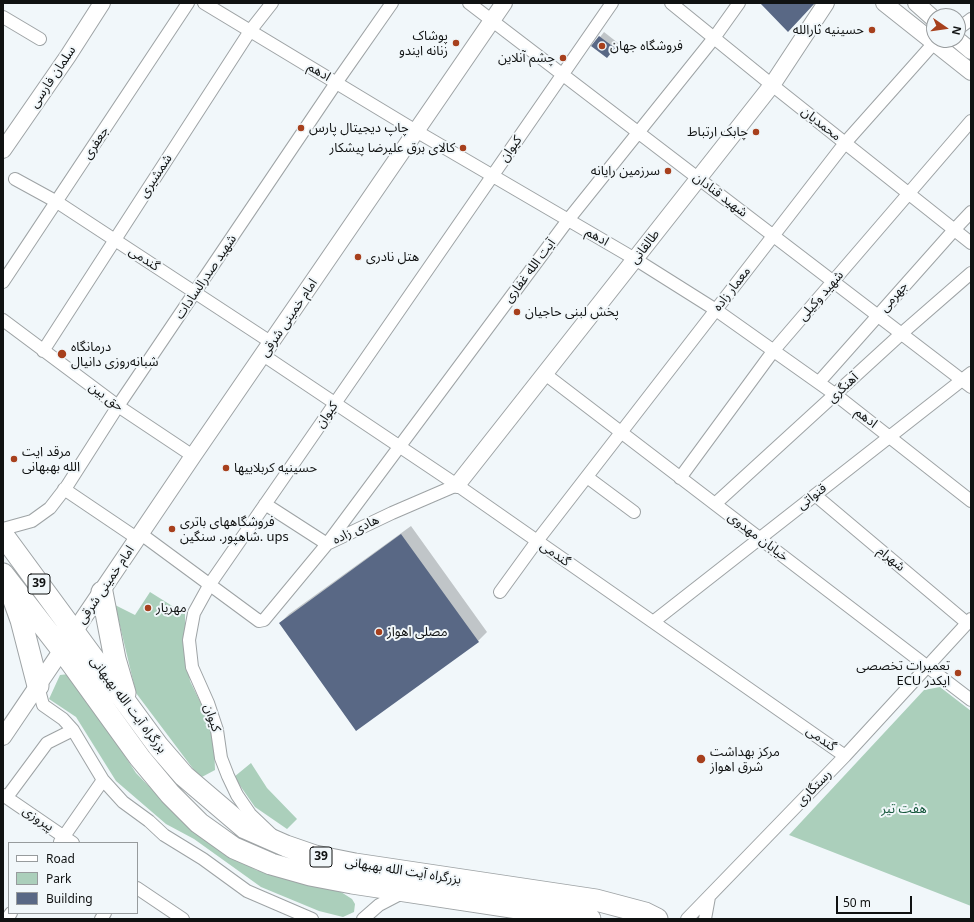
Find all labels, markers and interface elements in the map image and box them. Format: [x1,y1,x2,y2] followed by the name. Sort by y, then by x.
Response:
[926,8,966,48] north arrow
[793,22,864,38] place label: حسینیه ثارالله
[867,25,877,35] marker: حسینیه ثارالله
[949,25,966,37] text: N
[399,28,448,59] place label: پوشاک زنانه ایندو
[451,38,461,48] marker: پوشاک زنانه ایندو
[610,38,683,54] place label: فروشگاه جهان
[597,41,607,51] marker: فروشگاه جهان
[27,43,79,111] street label: سلمان فارسی
[498,50,555,66] place label: چشم آنلاین
[558,53,568,63] marker: چشم آنلاین
[305,59,333,85] street label: ادهم
[798,104,844,144] street label: محمدیان
[309,120,409,136] place label: چاپ دیجیتال پارس
[296,123,306,133] marker: چاپ دیجیتال پارس
[80,124,112,162] street label: جعفری
[687,124,748,140] place label: چابک ارتباط
[751,127,761,137] marker: چابک ارتباط
[496,133,526,165] street label: کیوان
[329,140,455,156] place label: کالای برق علیرضا پیشکار
[458,143,468,153] marker: کالای برق علیرضا پیشکار
[136,151,176,201] street label: شمشیری
[591,163,660,179] place label: سرزمین رایانه
[663,166,673,176] marker: سرزمین رایانه
[690,169,750,221] street label: شهید قنادان
[583,224,611,250] street label: ادهم
[627,227,663,267] street label: طالقانی
[172,232,240,322] street label: شهید صدرالسادات
[501,236,559,306] street label: آیت الله غفاری
[126,243,162,275] street label: گندمی
[366,249,419,265] place label: هتل نادری
[353,252,363,262] marker: هتل نادری
[710,264,754,314] street label: معمار زاده
[795,268,847,324] street label: شهید وکیلی
[257,276,321,360] street label: امام خمینی شرقی
[877,279,911,315] street label: جهرمی
[525,304,619,320] place label: پخش لبنی حاجیان
[512,307,522,317] marker: پخش لبنی حاجیان
[71,339,158,370] place label: درمانگاه شبانه‌روزی دانیال
[56,348,68,360] marker: درمانگاه شبانه‌روزی دانیال
[824,370,862,406] street label: آهنگری
[85,379,127,415] street label: حق بین
[312,399,342,431] street label: کیوان
[852,404,880,432] street label: ادهم
[22,444,80,475] place label: مرقد ایت الله بهبهانی
[9,454,19,464] marker: مرقد ایت الله بهبهانی
[234,460,317,476] place label: حسینیه کربلاییها
[221,463,231,473] marker: حسینیه کربلاییها
[794,481,830,513] street label: قنواتی
[725,509,791,565] street label: خیابان مهدوی
[330,512,382,548] street label: هادی زاده
[180,514,289,545] place label: فروشگاههای باتری شاهپور. سنگین. ups
[167,524,177,534] marker: فروشگاههای باتری شاهپور. سنگین. ups
[537,538,573,570] street label: گندمی
[74,543,138,627] street label: امام خمینی شرقی
[874,543,908,575] street label: شهرام
[28,574,50,594] road number: 39
[156,600,187,616] place label: مهریار
[143,603,153,613] marker: مهریار
[387,624,448,640] place label: مصلی اهواز
[374,627,384,637] marker: مصلی اهواز
[86,653,170,757] street label: بزرگراه آیت الله بهبهانی
[856,658,950,689] place label: تعمیرات تخصصی ECU ایکدر
[953,668,963,678] marker: تعمیرات تخصصی ECU ایکدر
[200,702,224,734] street label: کیوان
[803,723,839,755] street label: گندمی
[710,744,780,775] place label: مرکز بهداشت شرق اهواز
[695,753,707,765] marker: مرکز بهداشت شرق اهواز
[793,767,835,809] street label: رستگاری
[881,801,927,817] park label: هفت تیر
[19,803,57,835] street label: پیروزی
[8,842,138,914] legend
[310,847,332,867] road number: 39
[46,850,75,867] text: Road
[344,854,462,888] street label: بزرگراه آیت الله بهبهانی
[46,870,71,887] text: Park
[838,888,914,914] scale bar
[46,890,93,907] text: Building
[843,894,871,911] text: 50 m

